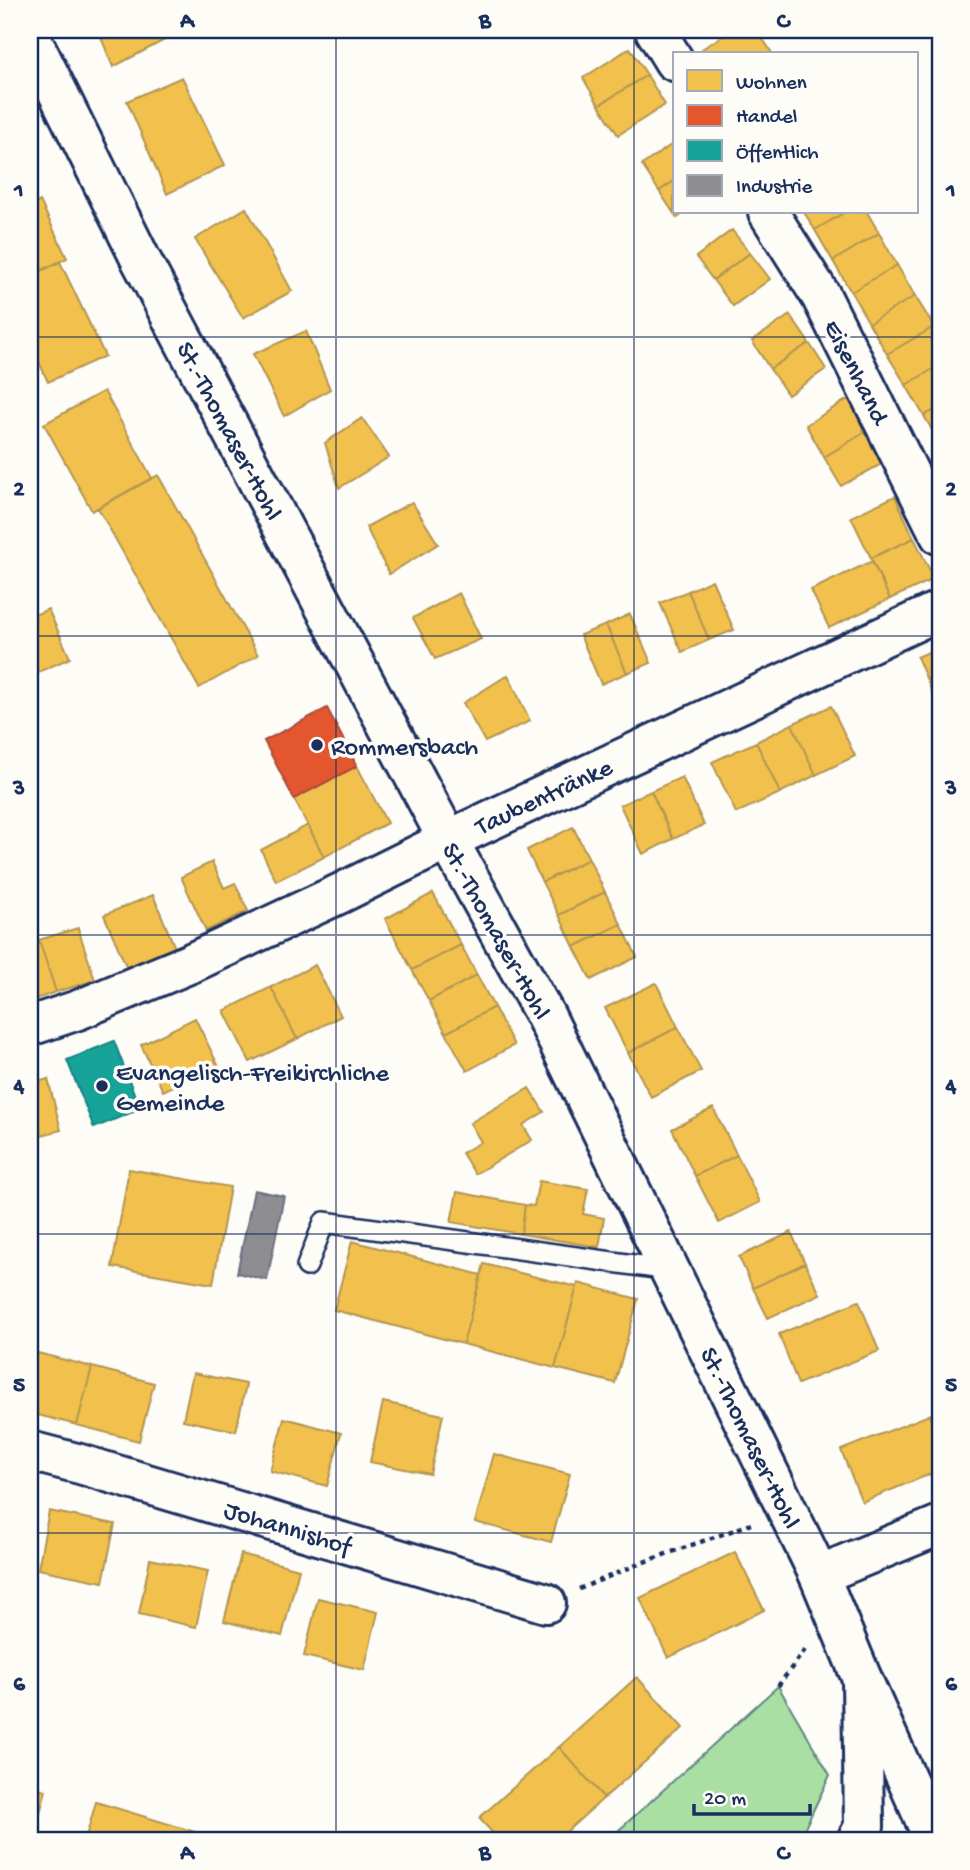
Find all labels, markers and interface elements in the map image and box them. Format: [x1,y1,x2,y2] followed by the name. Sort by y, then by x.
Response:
[179,9,195,36] text: A
[478,9,492,36] text: B
[777,9,792,36] text: C
[673,52,918,214] legend
[736,72,807,97] text: Wohnen
[736,106,797,131] text: Handel
[736,142,818,167] text: Öffentlich
[736,176,813,201] text: Industrie
[13,178,24,205] text: 1
[945,178,956,205] text: 1
[814,316,894,432] street label: Eisenhand
[167,338,287,527] street label: St.-Thomaser-Hohl
[13,477,25,504] text: 2
[945,477,957,504] text: 2
[331,734,478,765] place label: Rommersbach
[309,737,325,753] marker: Rommersbach
[470,754,619,845] street label: Taubentränke
[12,776,25,803] text: 3
[944,776,957,803] text: 3
[433,838,556,1026] street label: St.-Thomaser-Hohl
[116,1060,390,1121] place label: Evangelisch-Freikirchliche Gemeinde
[13,1074,25,1101] text: 4
[945,1074,957,1101] text: 4
[94,1078,110,1094] marker: Evangelisch-Freikirchliche Gemeinde
[691,1343,805,1535] street label: St.-Thomaser-Hohl
[13,1373,25,1400] text: 5
[945,1373,957,1400] text: 5
[220,1496,356,1565] street label: Johannishof
[13,1672,26,1699] text: 6
[945,1672,958,1699] text: 6
[694,1772,809,1816] scale bar
[704,1788,746,1813] text: 20 m
[179,1841,195,1868] text: A
[478,1841,492,1868] text: B
[777,1841,792,1868] text: C

